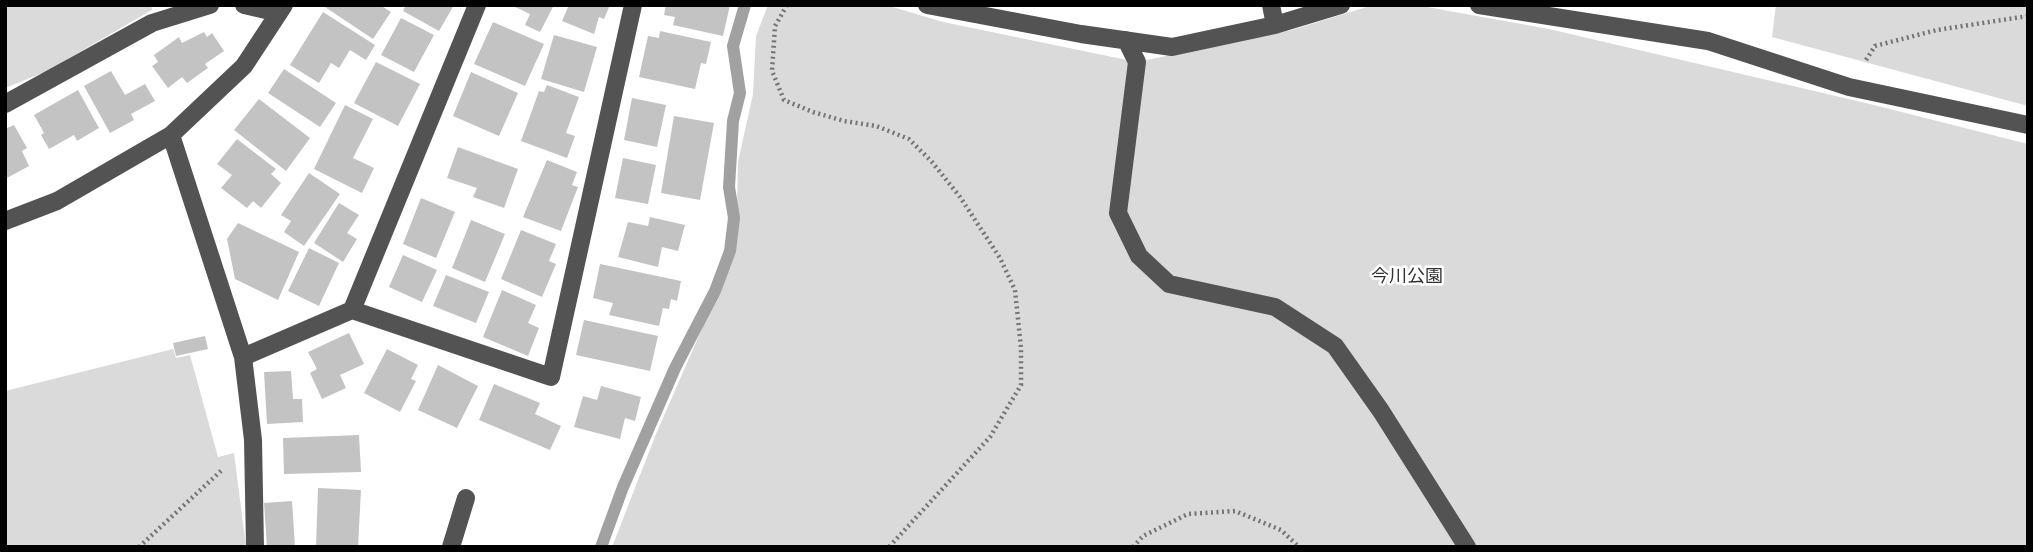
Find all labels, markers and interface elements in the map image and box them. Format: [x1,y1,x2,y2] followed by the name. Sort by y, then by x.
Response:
[1371,266,1443,288] park label: 今川公園

